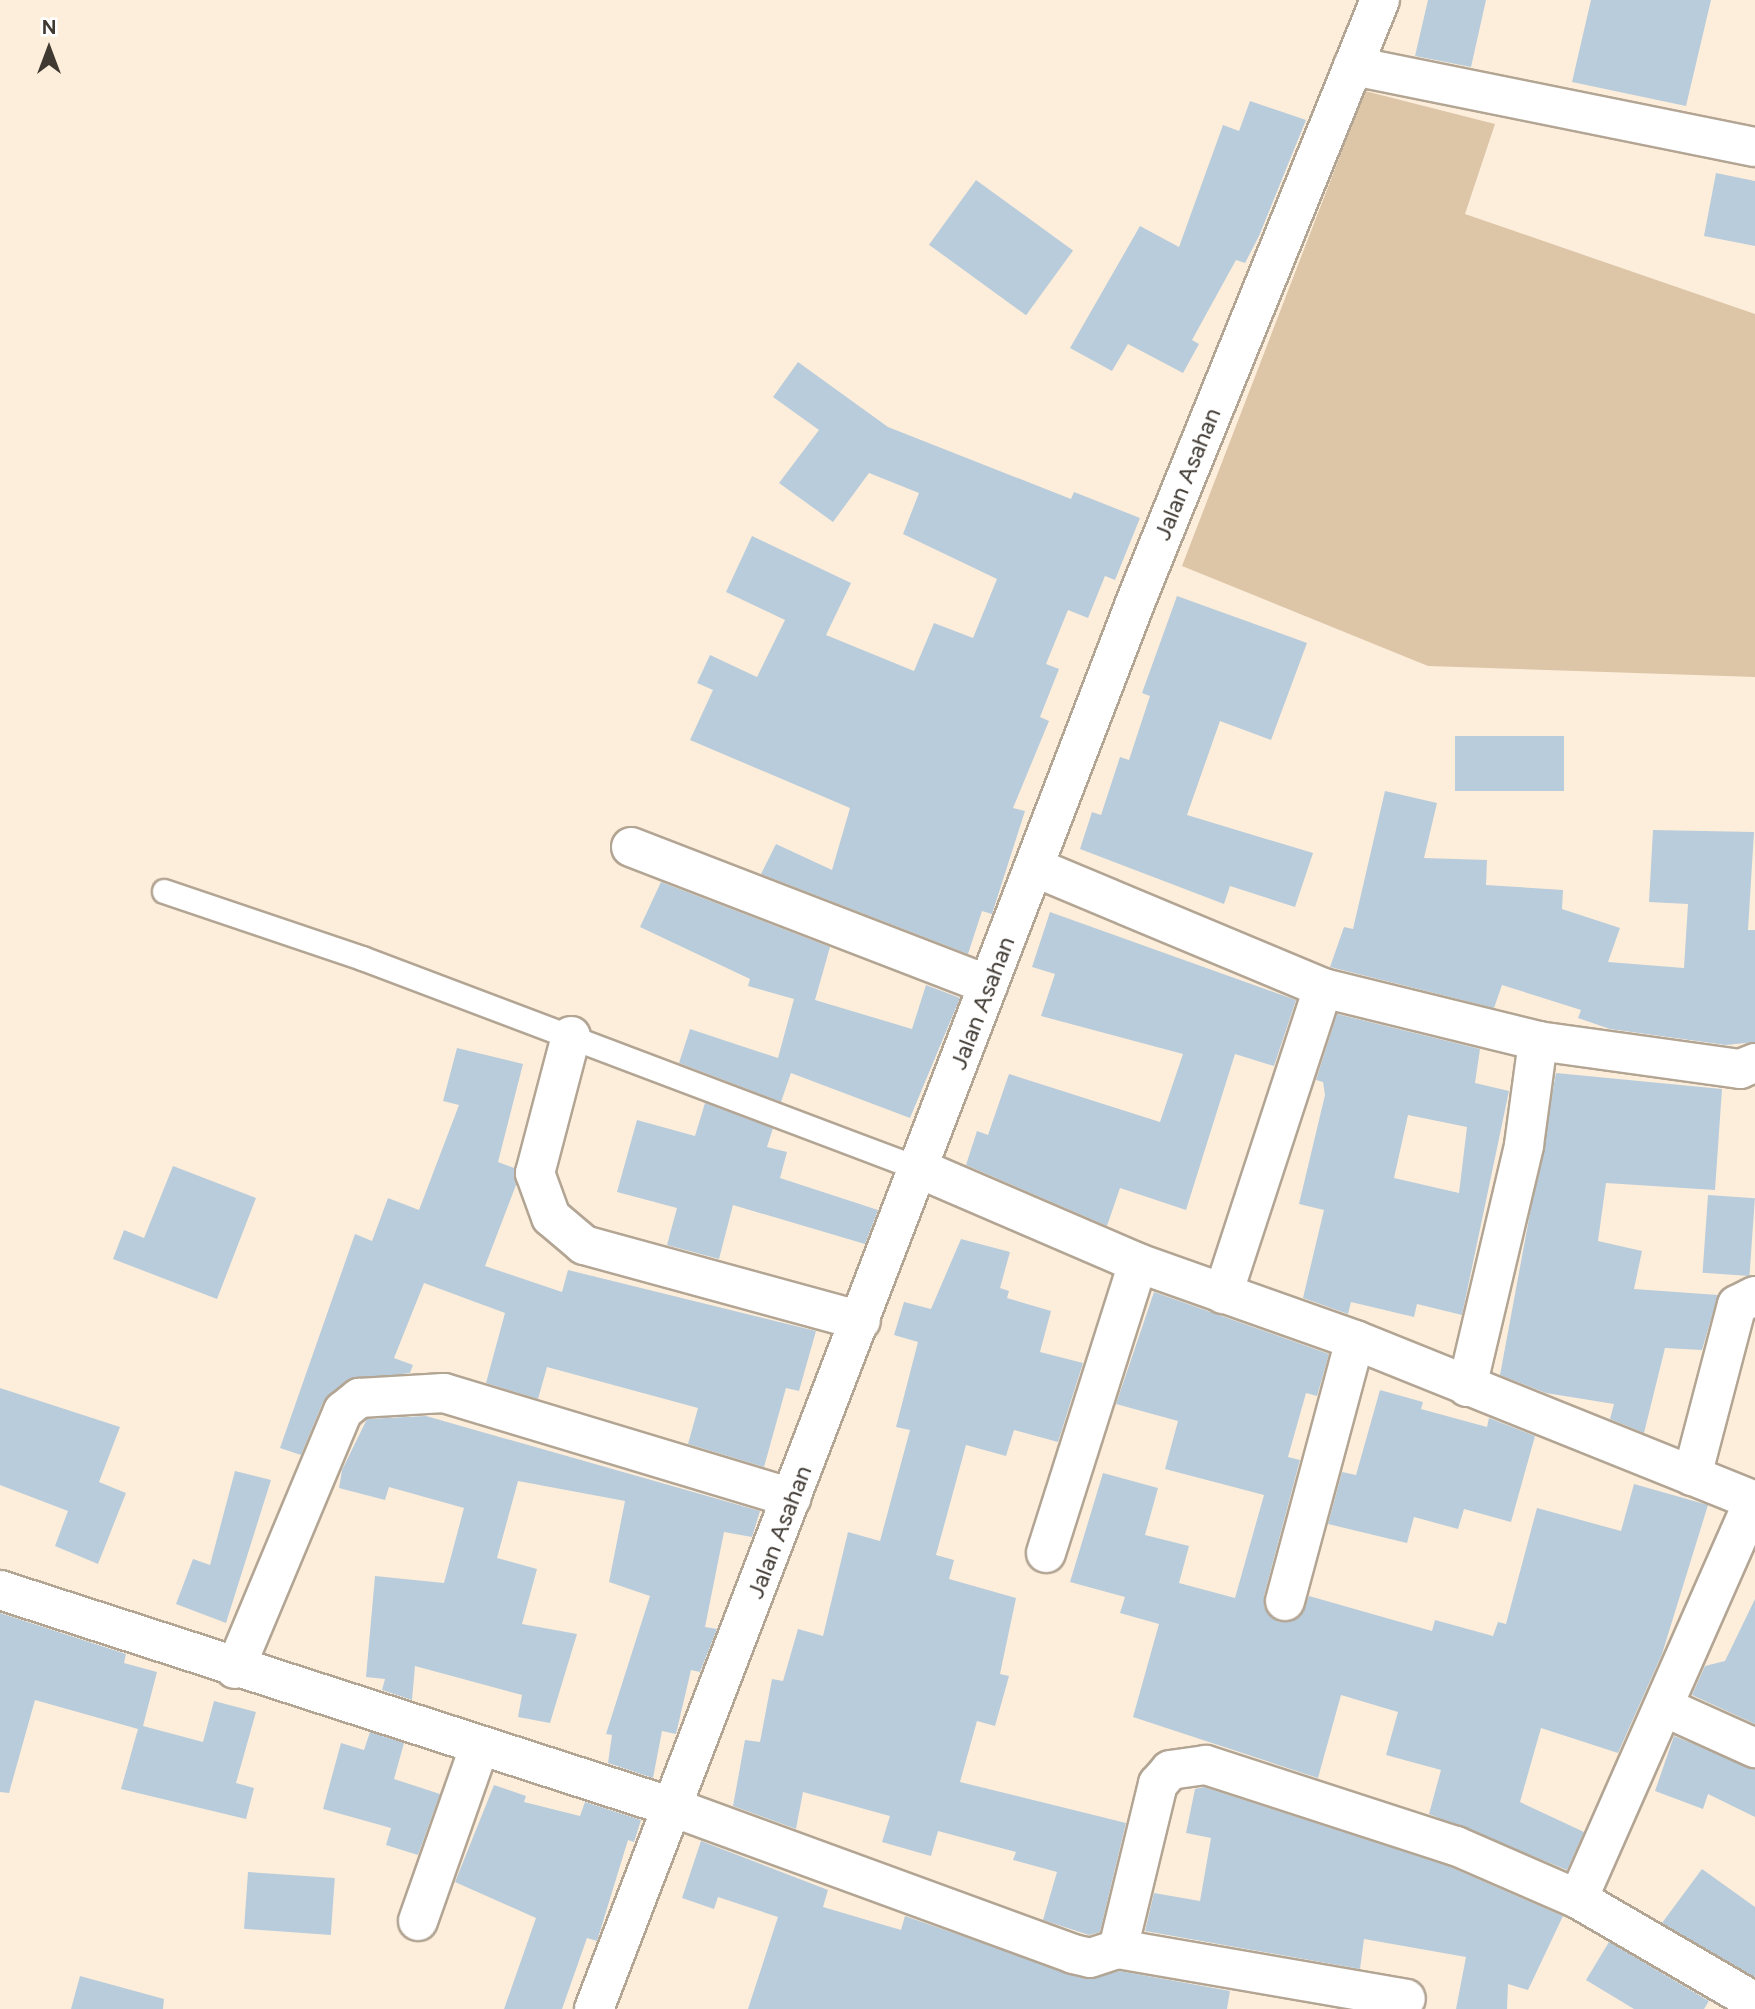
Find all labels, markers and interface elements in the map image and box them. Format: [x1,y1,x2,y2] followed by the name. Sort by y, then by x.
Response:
[14,14,84,84] north arrow
[42,16,56,39] text: N
[1147,404,1227,544] street label: Jalan Asahan
[943,932,1021,1074] street label: Jalan Asahan
[740,1461,818,1603] street label: Jalan Asahan

